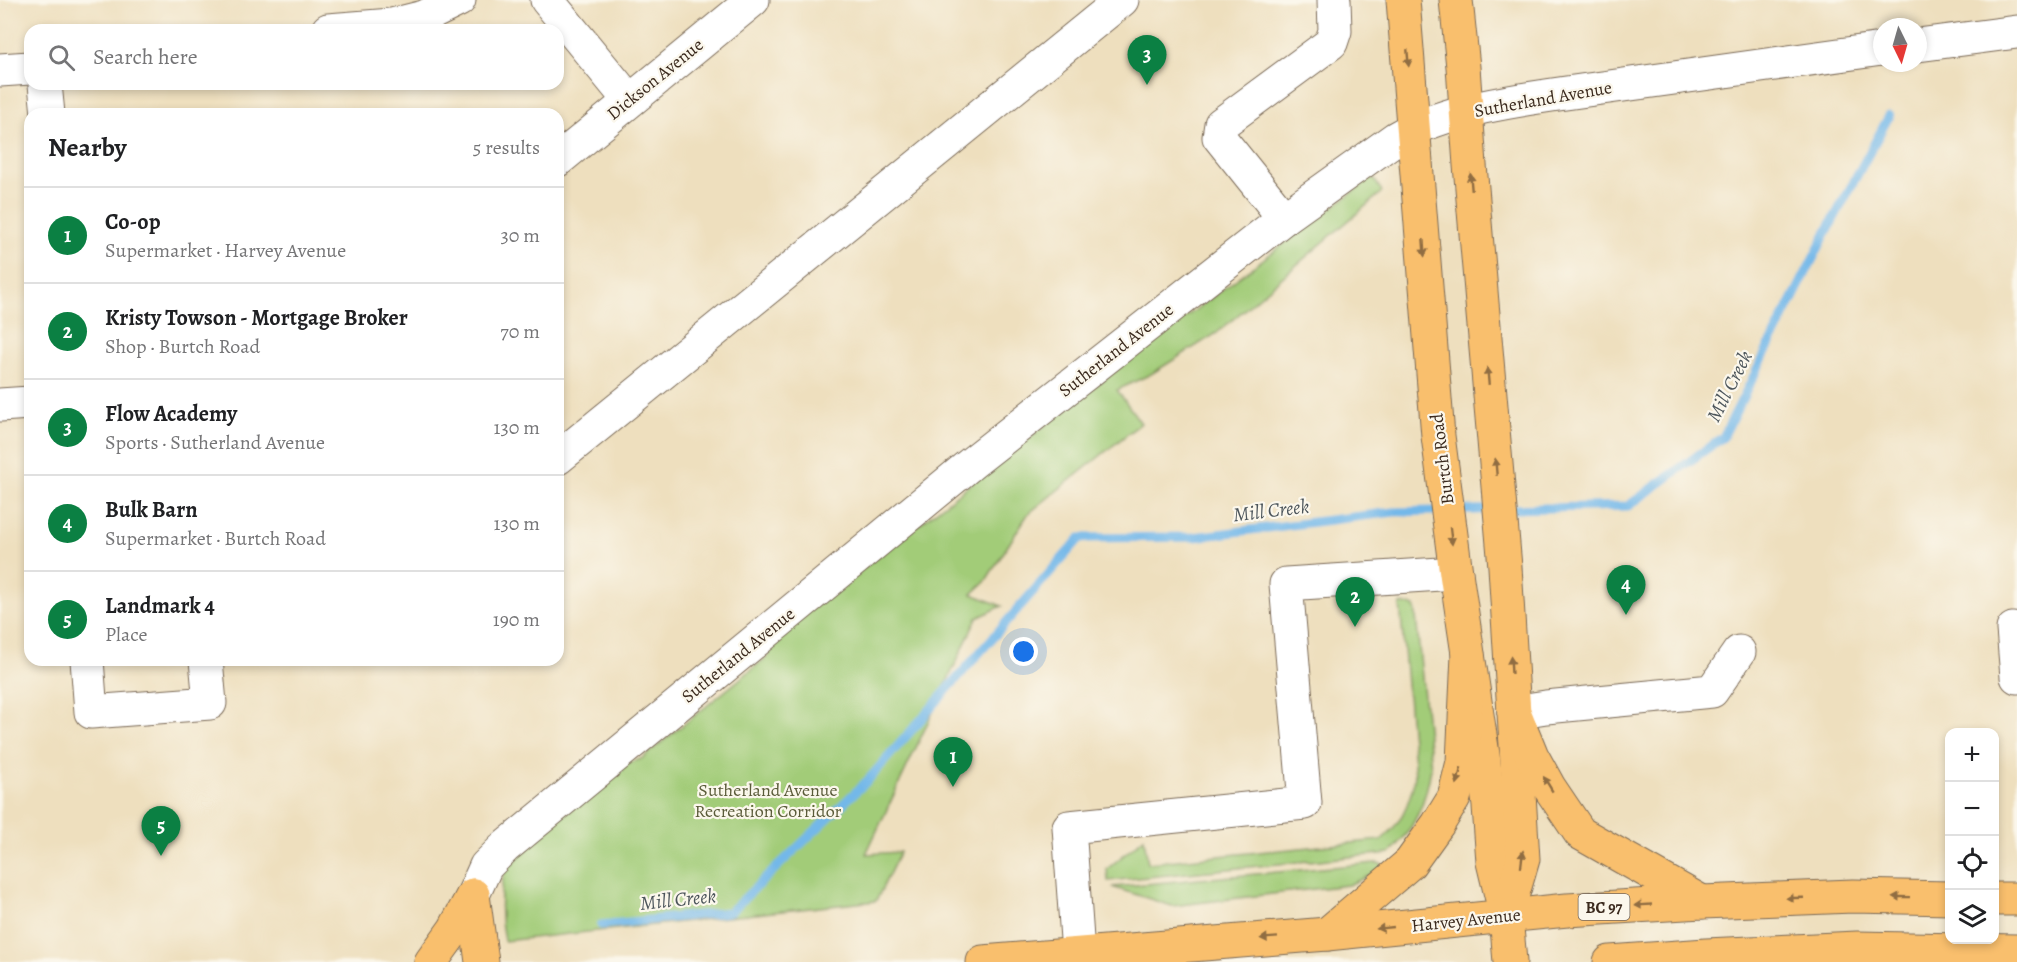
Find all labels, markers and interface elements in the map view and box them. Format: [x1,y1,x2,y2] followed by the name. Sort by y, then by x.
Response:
[1873,18,1927,72] north arrow
[24,24,564,90] search box
[602,33,708,125] street label: Dickson Avenue
[1128,36,1166,85] pin: 3
[45,41,78,74] icon: search
[93,42,198,72] text: Search here
[1403,49,1413,68] one-way arrow
[1472,75,1614,123] street label: Sutherland Avenue
[48,130,127,165] text: Nearby
[473,134,540,161] text: 5 results
[1466,172,1476,191] one-way arrow
[105,207,161,237] text: Co-op
[64,222,71,249] text: 1
[500,222,540,249] text: 30 m
[105,237,346,264] text: Supermarket · Harvey Avenue
[1419,239,1428,258] one-way arrow
[1054,298,1178,402] street label: Sutherland Avenue
[105,303,408,333] text: Kristy Towson - Mortgage Broker
[63,318,72,345] text: 2
[500,318,540,345] text: 70 m
[105,333,260,360] text: Shop · Burtch Road
[1700,346,1759,426] water label: Mill Creek
[1483,367,1493,386] one-way arrow
[105,399,237,429] text: Flow Academy
[1424,412,1459,506] street label: Burtch Road
[63,414,72,441] text: 3
[494,414,540,441] text: 130 m
[105,429,325,456] text: Sports · Sutherland Avenue
[1491,457,1500,476] one-way arrow
[1232,492,1311,529] water label: Mill Creek
[105,495,198,525] text: Bulk Barn
[63,510,72,537] text: 4
[494,510,540,537] text: 130 m
[105,525,326,552] text: Supermarket · Burtch Road
[1446,526,1456,545] one-way arrow
[1606,566,1646,615] pin: 4
[1336,578,1374,627] pin: 2
[105,591,215,621] text: Landmark 4
[676,602,800,708] street label: Sutherland Avenue
[63,606,72,633] text: 5
[493,606,540,633] text: 190 m
[105,621,147,648] text: Place
[1009,637,1038,666] your location
[1507,655,1516,674] one-way arrow
[1945,728,1999,944] map controls
[1945,728,1999,782] button: +
[934,738,972,787] pin: 1
[1454,766,1464,785] one-way arrow
[1543,775,1553,792] one-way arrow
[695,778,842,823] park label: Sutherland Avenue Recreation Corridor
[1945,782,1999,836] button: −
[142,806,180,856] pin: 5
[1945,836,1999,890] button: locate
[1517,850,1526,869] one-way arrow
[639,882,718,917] water label: Mill Creek
[1945,890,1999,944] button: layers
[1892,892,1911,902] one-way arrow
[1578,894,1630,920] road number: BC 97
[1785,894,1804,903] one-way arrow
[1634,900,1653,910] one-way arrow
[1410,902,1522,938] street label: Harvey Avenue
[1376,923,1395,932] one-way arrow
[1259,933,1278,943] one-way arrow

